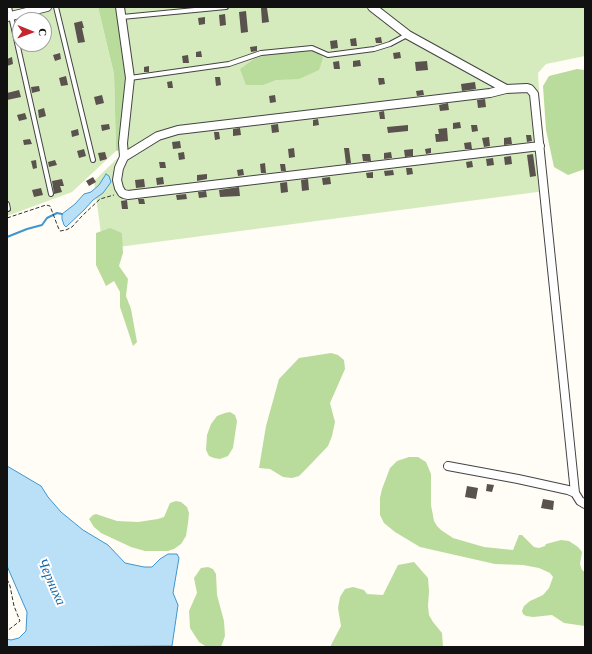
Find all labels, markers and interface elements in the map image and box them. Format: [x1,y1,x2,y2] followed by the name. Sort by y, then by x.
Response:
[12,12,52,52] north arrow
[37,28,49,36] text: С
[33,556,69,608] water label: Черниха

